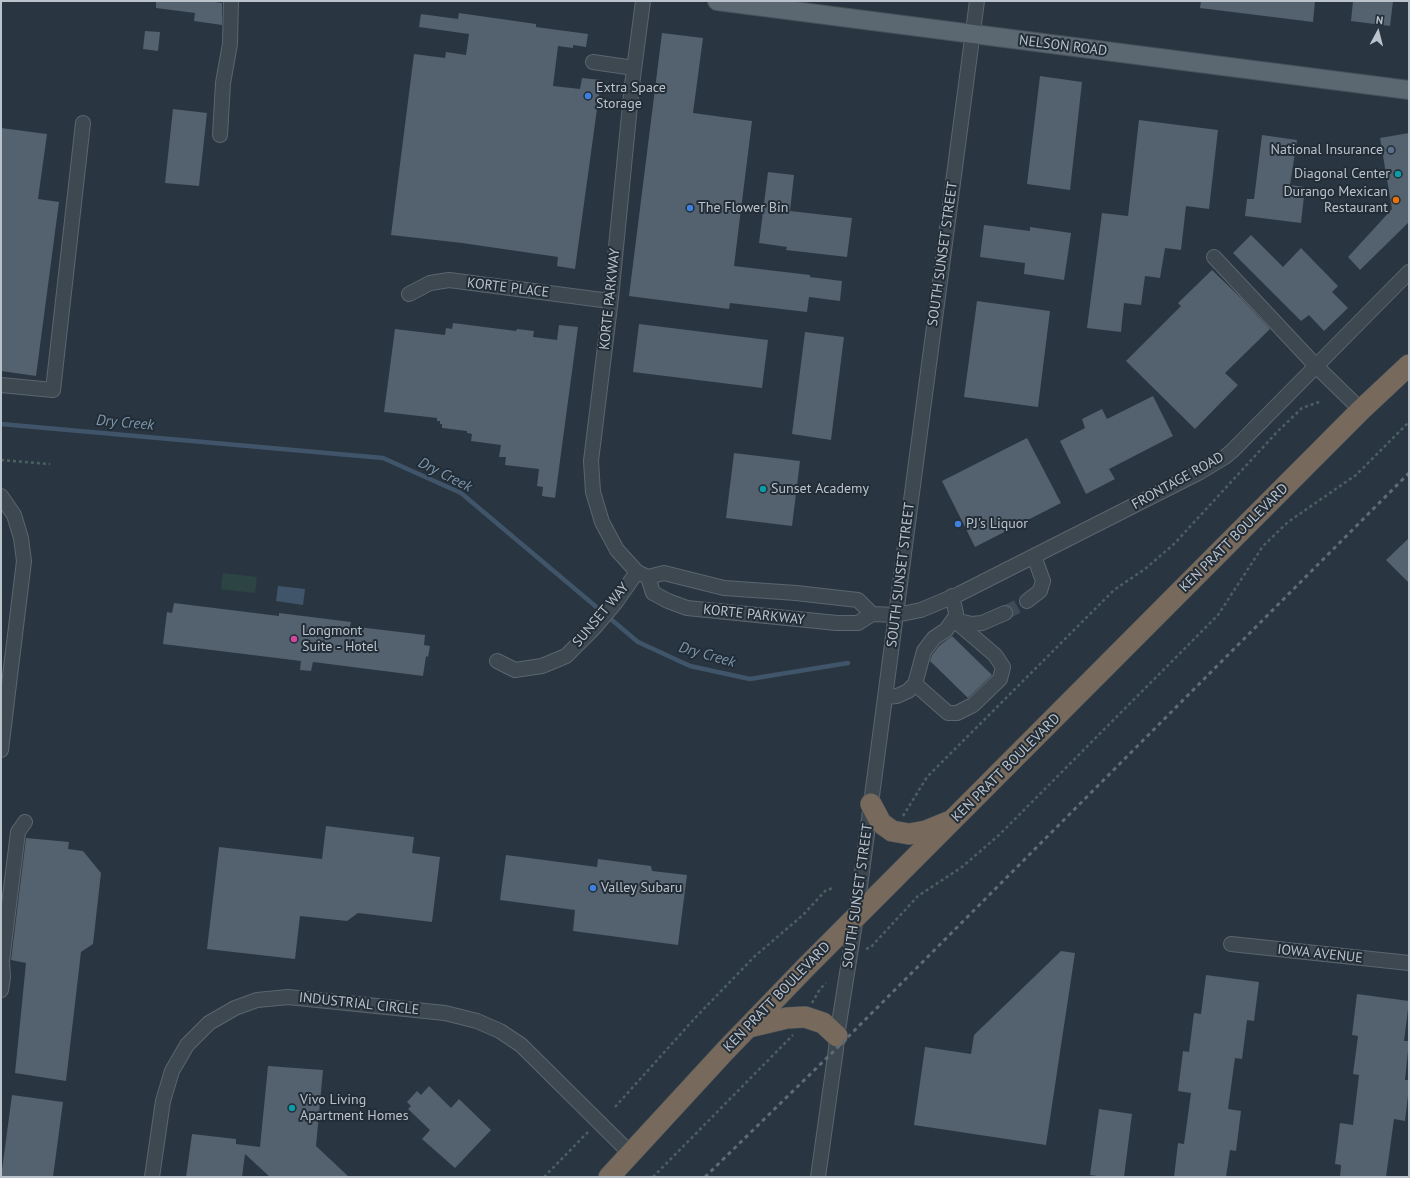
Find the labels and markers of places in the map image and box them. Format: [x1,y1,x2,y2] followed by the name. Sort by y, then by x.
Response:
[596,80,666,112] place label: Extra Space Storage
[583,91,593,101] marker: Extra Space Storage
[1271,142,1383,158] place label: National Insurance
[1386,145,1396,155] marker: National Insurance
[1294,166,1390,182] place label: Diagonal Center
[1393,169,1403,179] marker: Diagonal Center
[1283,184,1388,216] place label: Durango Mexican Restaurant
[1391,195,1401,205] marker: Durango Mexican Restaurant
[698,200,788,216] place label: The Flower Bin
[685,203,695,213] marker: The Flower Bin
[771,481,869,497] place label: Sunset Academy
[758,484,768,494] marker: Sunset Academy
[966,516,1028,532] place label: PJ's Liquor
[953,519,963,529] marker: PJ's Liquor
[302,623,378,656] place label: Longmont Suite - Hotel
[289,634,299,644] marker: Longmont Suite - Hotel
[601,880,682,896] place label: Valley Subaru
[588,883,598,893] marker: Valley Subaru
[300,1092,409,1124] place label: Vivo Living Apartment Homes
[287,1103,297,1113] marker: Vivo Living Apartment Homes

